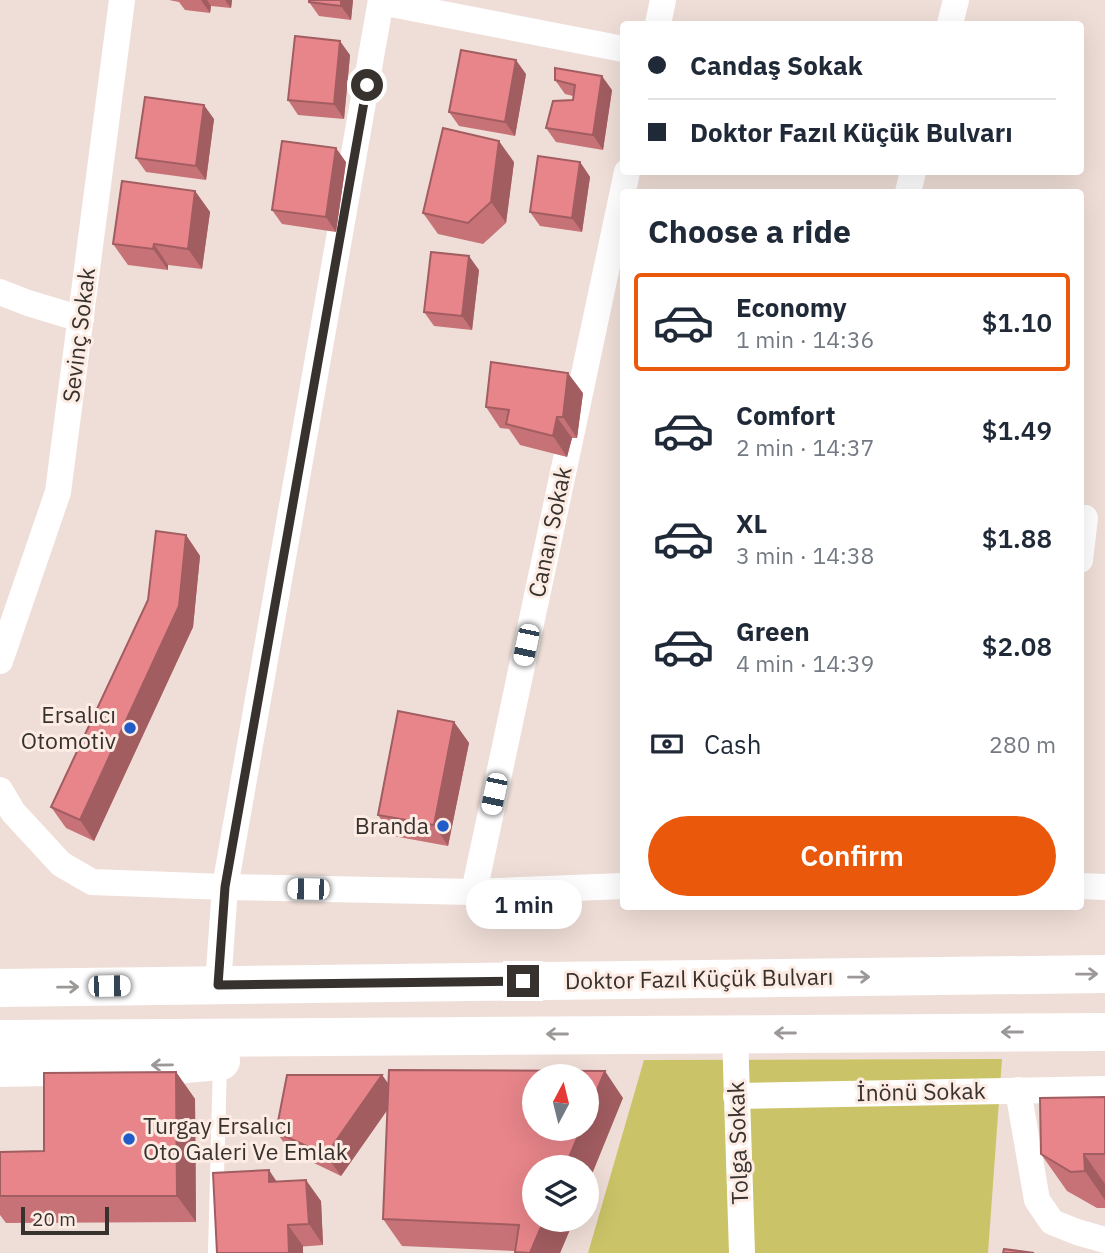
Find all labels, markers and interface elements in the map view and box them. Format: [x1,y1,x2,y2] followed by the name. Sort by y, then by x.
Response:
[690,48,863,82] text: Candaş Sokak
[351,69,383,101] route start
[690,115,1013,149] text: Doktor Fazıl Küçük Bulvarı
[648,210,851,252] text: Choose a ride
[55,266,101,404] street label: Sevinç Sokak
[736,290,847,324] text: Economy
[652,291,715,354] icon: car
[982,305,1052,339] text: $1.10
[736,324,874,354] text: 1 min · 14:36
[736,398,835,432] text: Comfort
[652,399,715,462] icon: car
[982,413,1052,447] text: $1.49
[736,432,874,462] text: 2 min · 14:37
[521,464,578,600] street label: Canan Sokak
[736,506,767,540] text: XL
[652,507,715,570] icon: car
[982,521,1052,555] text: $1.88
[736,540,874,570] text: 3 min · 14:38
[736,614,810,648] text: Green
[652,615,715,678] icon: car
[512,622,541,668] car
[982,629,1052,663] text: $2.08
[736,648,874,678] text: 4 min · 14:39
[21,699,116,755] place label: Ersalıcı Otomotiv
[122,720,138,736] marker: Ersalıcı Otomotiv
[648,725,686,763] icon: cash
[704,727,761,761] text: Cash
[989,729,1056,759] text: 280 m
[480,771,509,817] car
[355,810,429,840] place label: Branda
[648,816,1056,896] button: Confirm
[435,818,451,834] marker: Branda
[287,878,330,900] car
[465,880,581,928] callout: 1 min
[494,889,554,919] text: 1 min
[564,961,834,995] street label: Doktor Fazıl Küçük Bulvarı
[507,965,539,997] route end
[1075,967,1098,981] one-way arrow
[847,970,870,984] one-way arrow
[88,975,131,997] car
[56,980,79,994] one-way arrow
[1001,1025,1024,1039] one-way arrow
[774,1026,797,1040] one-way arrow
[546,1028,569,1041] one-way arrow
[151,1058,174,1071] one-way arrow
[522,1064,598,1141] north arrow
[522,1064,599,1232] map controls
[856,1075,986,1107] street label: İnönü Sokak
[720,1081,754,1205] street label: Tolga Sokak
[143,1110,348,1166] place label: Turgay Ersalıcı Oto Galeri Ve Emlak
[121,1131,137,1147] marker: Turgay Ersalıcı Oto Galeri Ve Emlak
[522,1155,599,1232] button: layers
[21,1204,108,1236] scale bar
[32,1207,76,1231] text: 20 m

